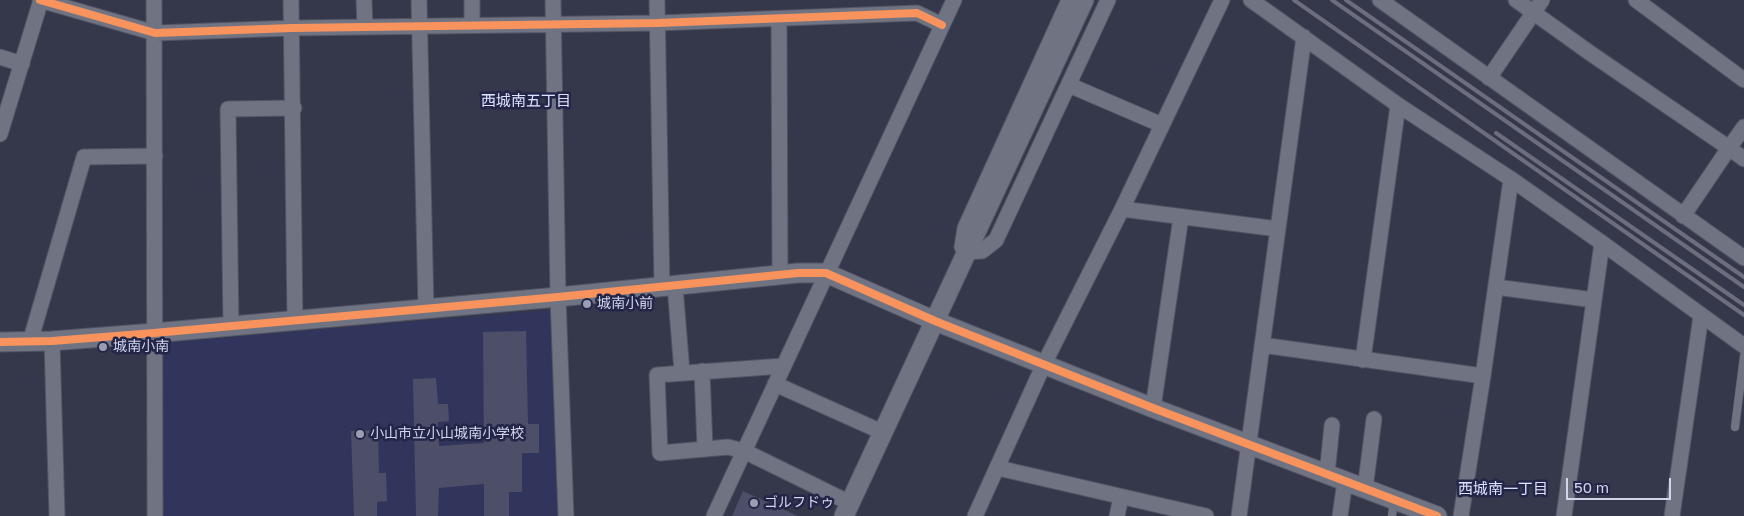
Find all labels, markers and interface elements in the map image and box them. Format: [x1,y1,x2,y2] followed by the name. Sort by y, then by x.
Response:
[481,92,571,110] district label: 西城南五丁目
[597,296,653,312] place label: 城南小前
[581,298,593,310] marker: 城南小前
[113,339,169,355] place label: 城南小南
[97,341,109,353] marker: 城南小南
[370,426,524,442] place label: 小山市立小山城南小学校
[354,428,366,440] marker: 小山市立小山城南小学校
[1569,468,1674,500] scale bar
[1574,478,1609,496] text: 50 m
[1458,480,1548,498] district label: 西城南一丁目
[764,495,834,511] place label: ゴルフドゥ
[748,497,760,509] marker: ゴルフドゥ

